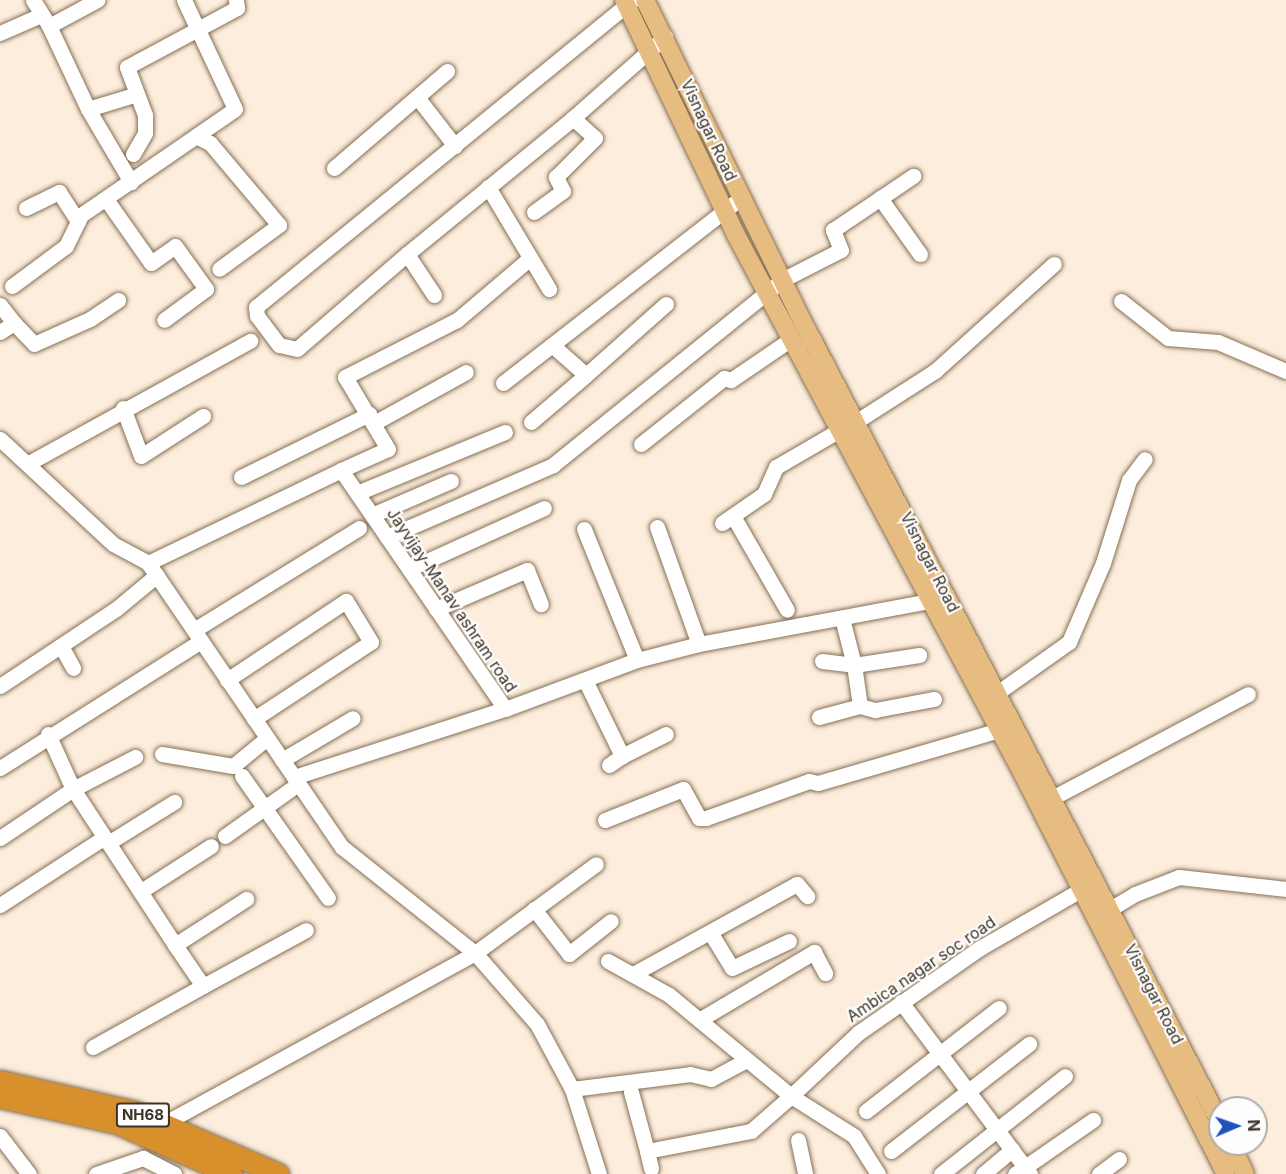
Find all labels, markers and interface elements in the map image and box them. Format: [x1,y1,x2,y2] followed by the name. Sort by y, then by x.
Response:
[677,76,741,184] street label: Visnagar Road
[383,504,521,696] street label: Jayvijay-Manav ashram road
[897,509,963,615] street label: Visnagar Road
[843,912,999,1026] street label: Ambica nagar soc road
[1121,941,1187,1047] street label: Visnagar Road
[1208,1096,1268,1156] north arrow
[114,1103,172,1127] road number: NH68
[1244,1119,1264,1132] text: N

